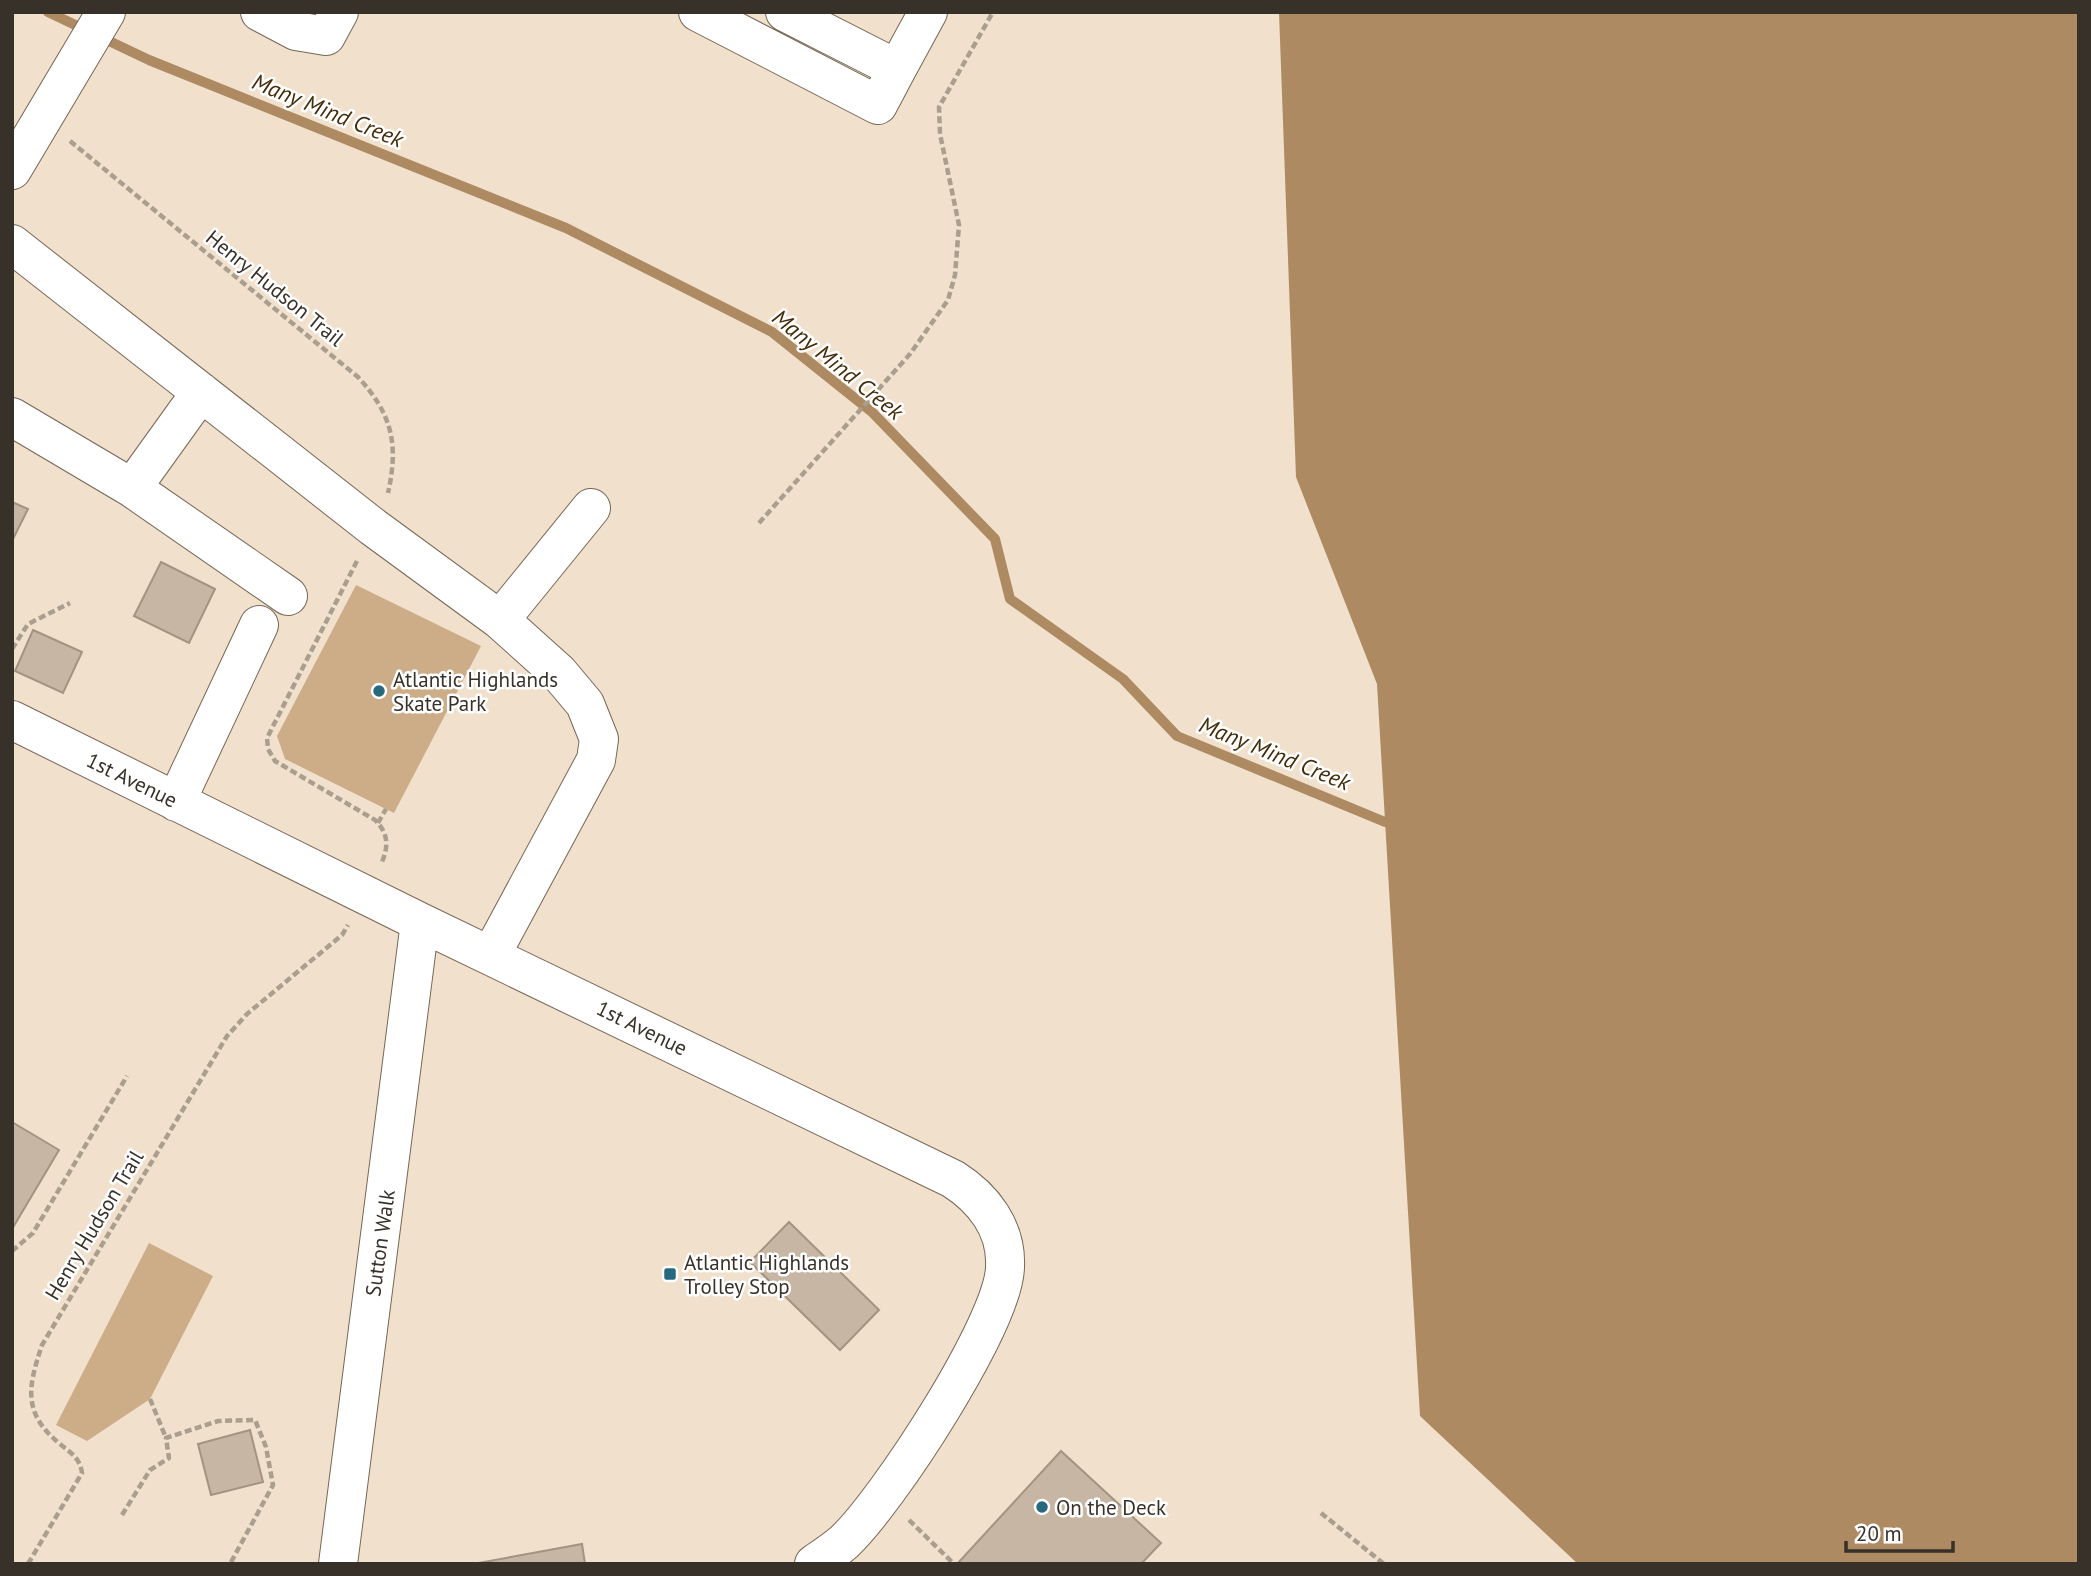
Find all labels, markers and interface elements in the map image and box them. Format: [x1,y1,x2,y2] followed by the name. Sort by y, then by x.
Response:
[248,67,409,154] water label: Many Mind Creek
[200,224,350,352] street label: Henry Hudson Trail
[767,302,911,427] water label: Many Mind Creek
[393,666,558,717] place label: Atlantic Highlands Skate Park
[371,683,387,699] marker: Atlantic Highlands Skate Park
[1195,710,1356,797] water label: Many Mind Creek
[82,746,182,814] street label: 1st Avenue
[592,994,692,1062] street label: 1st Avenue
[39,1145,149,1305] street label: Henry Hudson Trail
[359,1188,401,1298] street label: Sutton Walk
[684,1249,849,1300] place label: Atlantic Highlands Trolley Stop
[662,1266,678,1282] marker: Atlantic Highlands Trolley Stop
[1056,1494,1166,1521] place label: On the Deck
[1034,1499,1050,1515] marker: On the Deck
[1846,1510,1953,1554] scale bar
[1856,1520,1902,1547] text: 20 m

